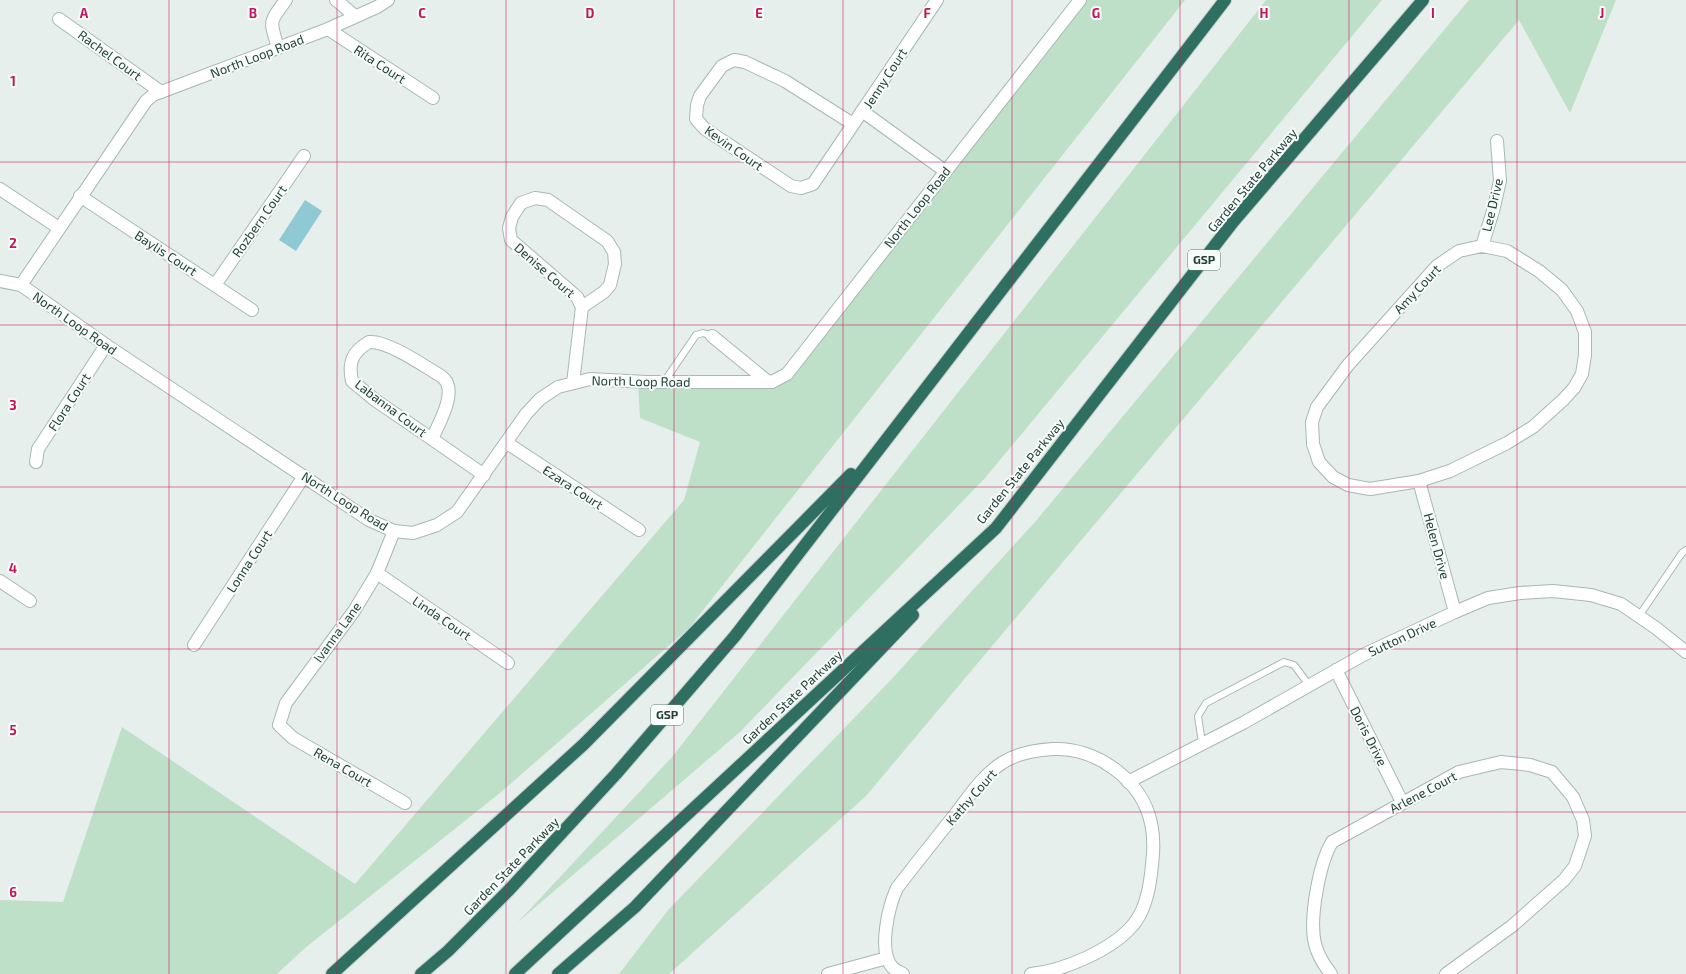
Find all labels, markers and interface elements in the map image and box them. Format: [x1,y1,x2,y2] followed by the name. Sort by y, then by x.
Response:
[80,5,89,21] text: A
[249,5,257,21] text: B
[418,5,426,21] text: C
[586,5,595,21] text: D
[755,5,763,21] text: E
[923,5,931,21] text: F
[1092,5,1100,21] text: G
[1260,5,1269,21] text: H
[1431,5,1435,21] text: I
[1600,5,1604,21] text: J
[75,27,145,84] street label: Rachel Court
[208,31,306,81] street label: North Loop Road
[351,41,409,87] street label: Rita Court
[860,45,910,111] street label: Jenny Court
[10,73,16,89] text: 1
[702,122,766,174] street label: Kevin Court
[1204,125,1300,235] street label: Garden State Parkway
[880,163,954,251] street label: North Loop Road
[1478,177,1506,233] street label: Lee Drive
[228,182,290,260] street label: Rozbern Court
[132,227,200,279] street label: Baylis Court
[9,235,17,251] text: 2
[511,239,579,301] street label: Denise Court
[1188,250,1220,270] road number: GSP
[1390,261,1444,317] street label: Amy Court
[30,288,120,358] street label: North Loop Road
[44,370,94,434] street label: Flora Court
[591,372,691,390] street label: North Loop Road
[352,376,430,440] street label: Labanna Court
[9,397,17,413] text: 3
[973,415,1067,527] street label: Garden State Parkway
[540,462,606,512] street label: Ezara Court
[299,468,391,534] street label: North Loop Road
[1420,511,1454,581] street label: Helen Drive
[223,527,275,595] street label: Lonna Court
[9,560,17,576] text: 4
[410,593,474,643] street label: Linda Court
[310,599,364,665] street label: Ivanna Lane
[1365,614,1439,660] street label: Sutton Drive
[739,647,845,747] street label: Garden State Parkway
[1347,703,1391,769] street label: Doris Drive
[651,705,683,725] road number: GSP
[9,722,17,738] text: 5
[311,744,375,790] street label: Rena Court
[942,766,1000,828] street label: Kathy Court
[1387,768,1459,816] street label: Arlene Court
[460,813,562,919] street label: Garden State Parkway
[9,884,17,900] text: 6

